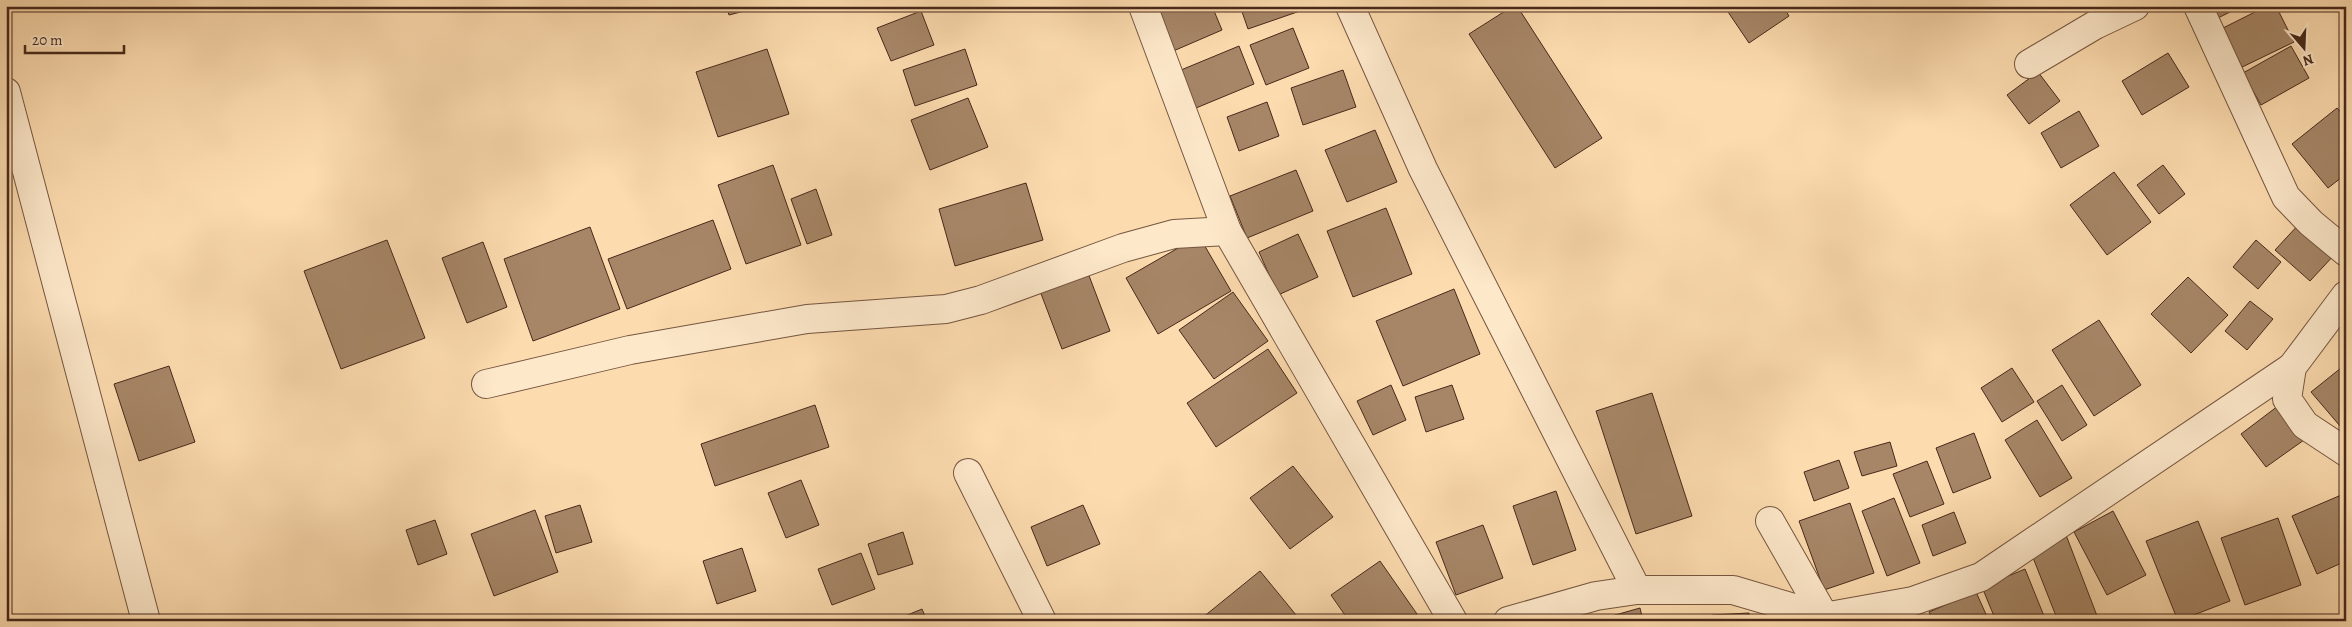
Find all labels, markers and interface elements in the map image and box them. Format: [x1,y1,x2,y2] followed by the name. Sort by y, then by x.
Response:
[25,22,124,54] scale bar
[2280,22,2330,72] north arrow
[32,30,63,50] text: 20 m
[2300,49,2316,70] text: N

